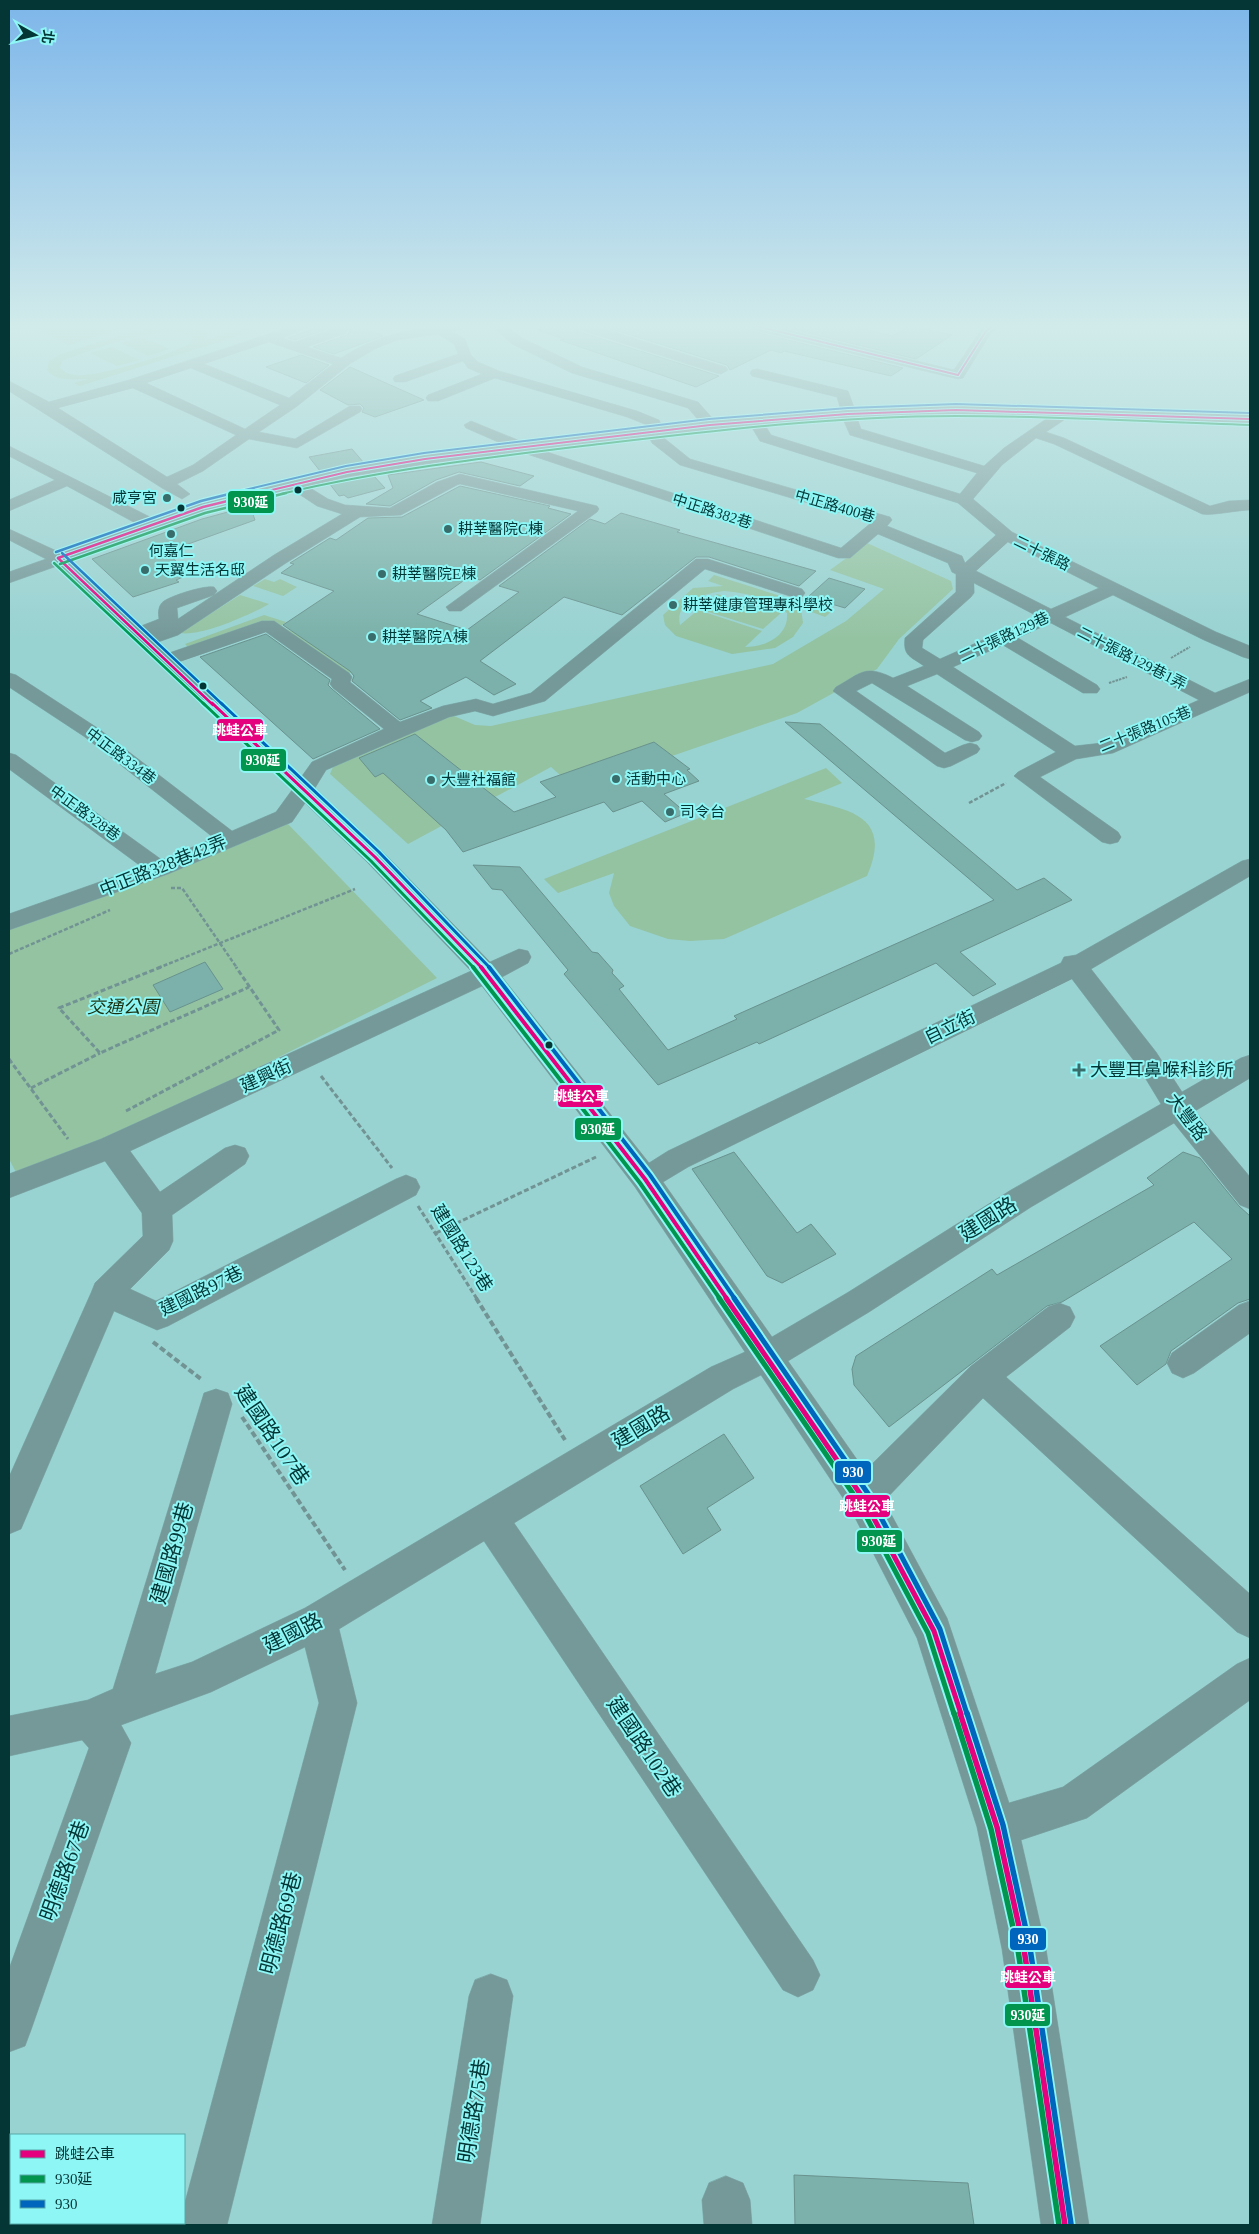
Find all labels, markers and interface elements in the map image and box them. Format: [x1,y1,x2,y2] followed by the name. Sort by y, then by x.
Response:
[10,10,60,60] north arrow
[39,29,56,45] text: 北
[293,485,303,495] unlabelled marker
[793,487,877,525] street label: 中正路400巷
[112,490,157,506] place label: 咸亨宮
[227,490,275,514] line badge: 930延
[670,491,754,531] street label: 中正路382巷
[161,492,173,504] marker: 咸亨宮
[234,495,269,510] text: 930延
[176,503,186,513] unlabelled marker
[458,520,543,537] place label: 耕莘醫院C棟
[442,523,454,535] marker: 耕莘醫院C棟
[165,528,177,540] marker: 何嘉仁
[1012,533,1072,573] street label: 二十張路
[148,543,194,559] place label: 何嘉仁
[155,562,245,578] place label: 天翼生活名邸
[139,564,151,576] marker: 天翼生活名邸
[392,565,476,582] place label: 耕莘醫院E棟
[376,568,388,580] marker: 耕莘醫院E棟
[683,596,833,613] place label: 耕莘健康管理專科學校
[667,599,679,611] marker: 耕莘健康管理專科學校
[956,609,1052,665] street label: 二十張路129巷
[1075,624,1189,692] street label: 二十張路129巷1弄
[382,628,468,645] place label: 耕莘醫院A棟
[366,631,378,643] marker: 耕莘醫院A棟
[198,681,208,691] unlabelled marker
[1097,703,1193,755] street label: 二十張路105巷
[216,718,264,742] line badge: 跳蛙公車
[212,722,268,738] text: 跳蛙公車
[83,725,159,787] street label: 中正路334巷
[240,748,287,772] line badge: 930延
[246,753,281,768] text: 930延
[626,771,686,787] place label: 活動中心
[441,772,516,788] place label: 大豐社福館
[610,773,622,785] marker: 活動中心
[425,774,437,786] marker: 大豐社福館
[47,782,123,844] street label: 中正路328巷
[680,804,725,820] place label: 司令台
[664,806,676,818] marker: 司令台
[97,831,229,901] street label: 中正路328巷42弄
[87,997,162,1017] park label: 交通公園
[921,1006,979,1048] street label: 自立街
[544,1040,554,1050] unlabelled marker
[237,1056,295,1096] street label: 建興街
[1090,1060,1234,1080] place label: 大豐耳鼻喉科診所
[1072,1063,1086,1077] marker: 大豐耳鼻喉科診所
[557,1084,604,1108] line badge: 跳蛙公車
[553,1088,609,1104] text: 跳蛙公車
[1163,1089,1211,1145] street label: 大豐路
[574,1117,622,1141] line badge: 930延
[581,1122,616,1137] text: 930延
[955,1192,1021,1246] street label: 建國路
[427,1201,497,1295] street label: 建國路123巷
[156,1262,246,1320] street label: 建國路97巷
[230,1380,314,1490] street label: 建國路107巷
[608,1400,674,1454] street label: 建國路
[834,1460,872,1484] line badge: 930
[843,1465,864,1480] text: 930
[844,1494,891,1518] line badge: 跳蛙公車
[839,1498,895,1514] text: 跳蛙公車
[146,1499,198,1607] street label: 建國路99巷
[856,1529,903,1553] line badge: 930延
[862,1534,897,1549] text: 930延
[259,1608,327,1658] street label: 建國路
[602,1692,686,1802] street label: 建國路102巷
[36,1818,94,1924] street label: 明德路67巷
[256,1869,306,1977] street label: 明德路69巷
[1009,1927,1047,1951] line badge: 930
[1018,1932,1039,1947] text: 930
[1004,1965,1052,1989] line badge: 跳蛙公車
[1000,1969,1056,1985] text: 跳蛙公車
[1004,2003,1051,2027] line badge: 930延
[1011,2008,1046,2023] text: 930延
[454,2057,494,2165] street label: 明德路75巷
[10,2134,185,2224] legend
[55,2146,115,2162] text: 跳蛙公車
[55,2171,93,2187] text: 930延
[55,2196,78,2212] text: 930

